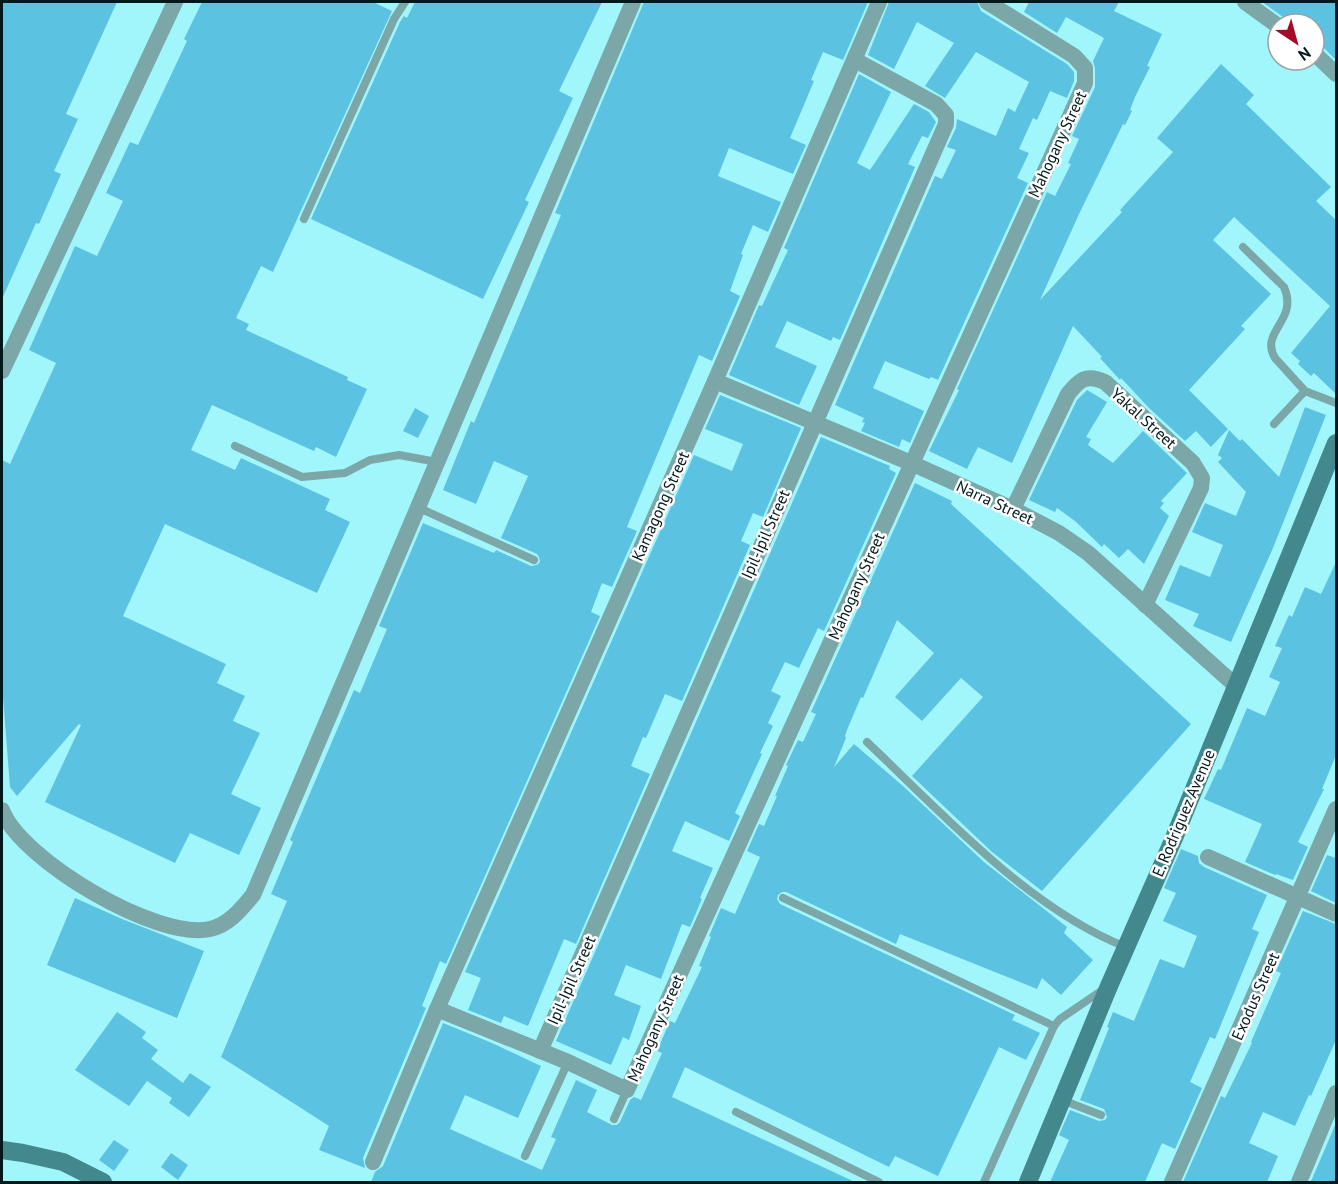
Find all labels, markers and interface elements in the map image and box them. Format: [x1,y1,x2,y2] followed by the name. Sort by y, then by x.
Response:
[1266,12,1326,72] north arrow
[1295,43,1315,65] text: N
[1024,87,1091,200] street label: Mahogany Street
[1107,383,1181,453] street label: Yakal Street
[627,448,693,564] street label: Kamagong Street
[953,475,1037,529] street label: Narra Street
[736,486,794,582] street label: Ipil-Ipil Street
[823,529,889,643] street label: Mahogany Street
[1147,746,1219,880] street label: E. Rodriguez Avenue
[542,932,600,1028] street label: Ipil-Ipil Street
[1227,948,1284,1043] street label: Exodus Street
[622,971,688,1085] street label: Mahogany Street

